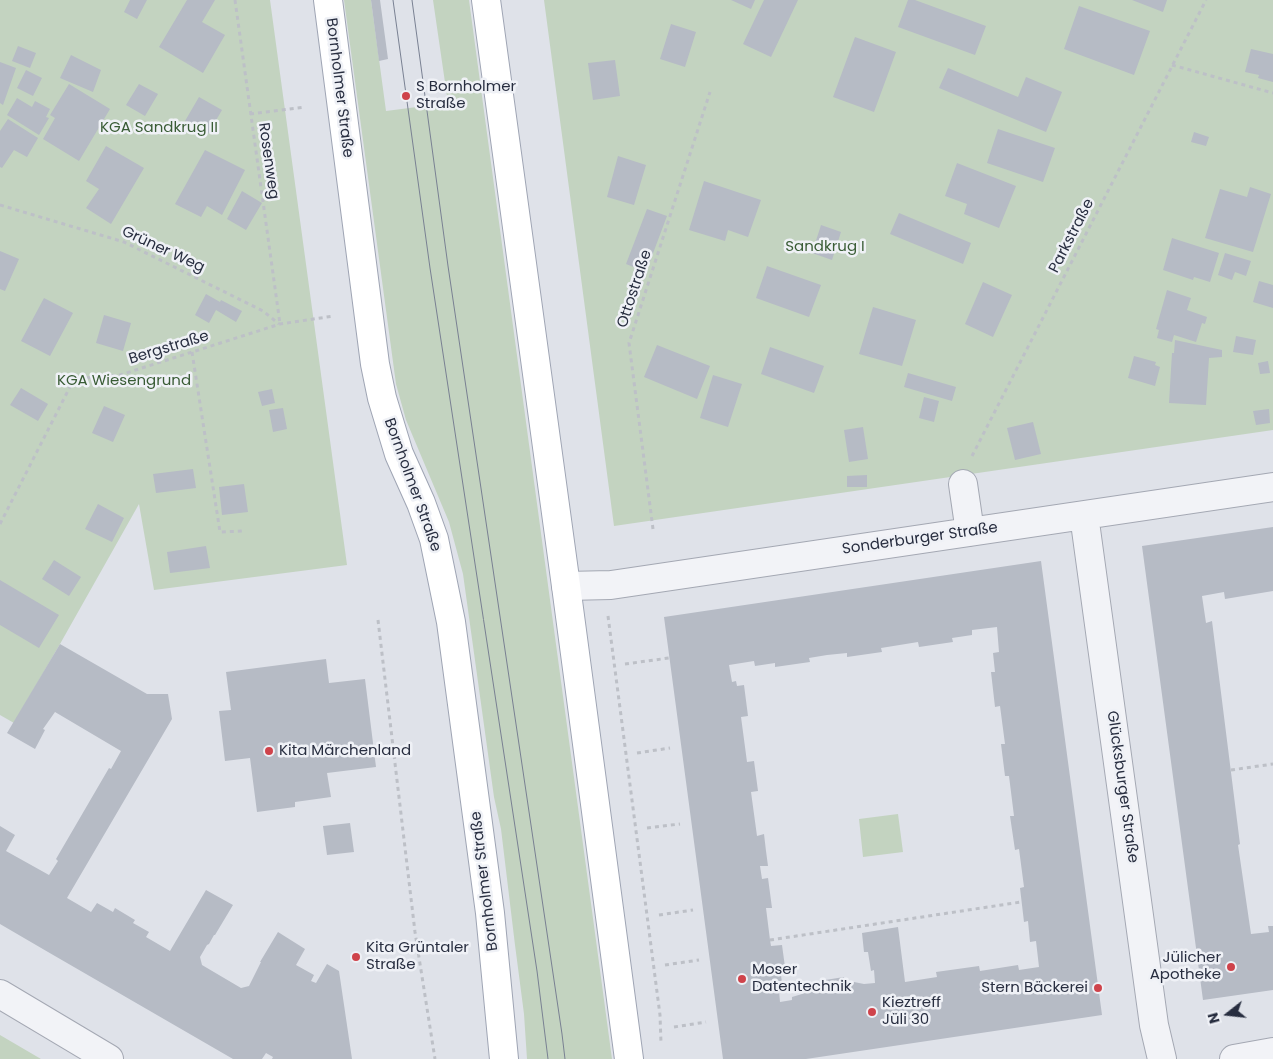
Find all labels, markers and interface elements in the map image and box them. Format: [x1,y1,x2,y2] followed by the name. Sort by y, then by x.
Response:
[321,17,357,159] street label: Bornholmer Straße
[416,78,516,113] place label: S Bornholmer Straße
[400,90,412,102] marker: S Bornholmer Straße
[100,119,218,137] park label: KGA Sandkrug II
[254,122,282,200] street label: Rosenweg
[1046,196,1098,276] street label: Parkstraße
[119,223,207,277] street label: Grüner Weg
[785,238,865,256] park label: Sandkrug I
[614,248,656,330] street label: Ottostraße
[127,327,211,369] street label: Bergstraße
[57,372,191,390] park label: KGA Wiesengrund
[379,416,445,554] street label: Bornholmer Straße
[841,519,999,559] street label: Sonderburger Straße
[1102,710,1142,864] street label: Glücksburger Straße
[279,742,411,760] place label: Kita Märchenland
[263,745,275,757] marker: Kita Märchenland
[467,810,503,952] street label: Bornholmer Straße
[366,939,469,974] place label: Kita Grüntaler Straße
[1150,949,1221,984] place label: Jülicher Apotheke
[350,951,362,963] marker: Kita Grüntaler Straße
[752,961,852,996] place label: Moser Datentechnik
[1225,961,1237,973] marker: Jülicher Apotheke
[736,973,748,985] marker: Moser Datentechnik
[981,979,1088,997] place label: Stern Bäckerei
[1092,982,1104,994] marker: Stern Bäckerei
[1203,989,1253,1039] north arrow
[882,994,941,1029] place label: Kieztreff Jüli 30
[866,1006,878,1018] marker: Kieztreff Jüli 30
[1203,1010,1225,1026] text: N

